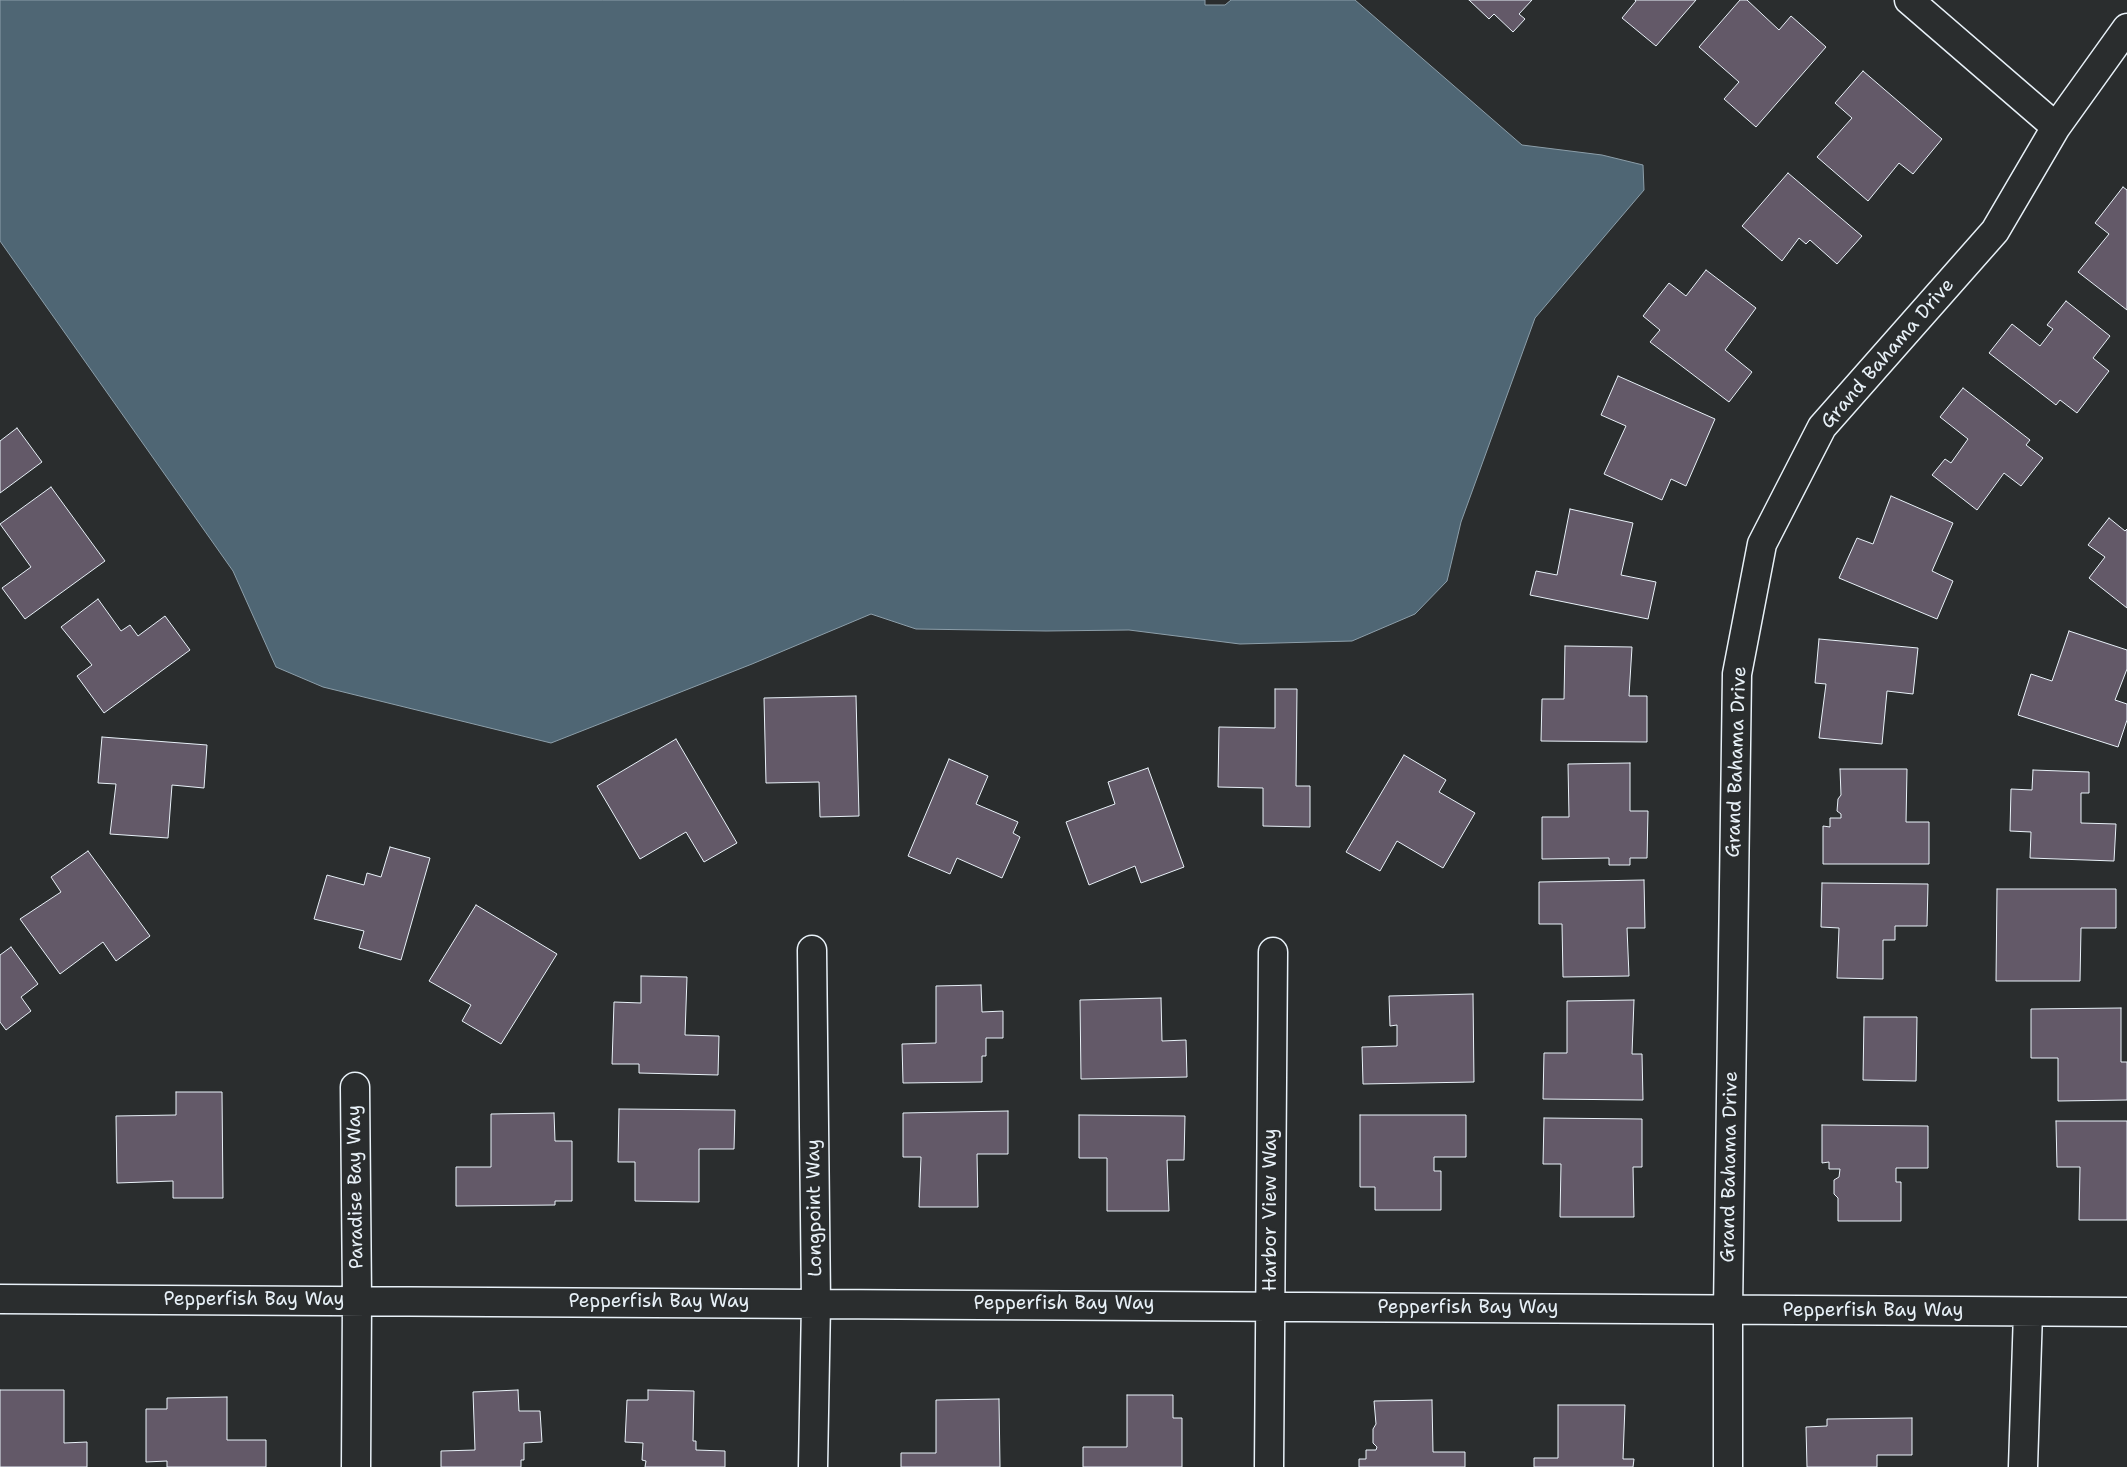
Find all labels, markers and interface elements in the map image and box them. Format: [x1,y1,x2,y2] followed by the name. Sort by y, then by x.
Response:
[1817,274,1959,434] street label: Grand Bahama Drive
[1722,666,1752,858] street label: Grand Bahama Drive
[1717,1071,1743,1263] street label: Grand Bahama Drive
[343,1105,369,1269] street label: Paradise Bay Way
[1260,1129,1282,1291] street label: Harbor View Way
[802,1139,828,1277] street label: Longpoint Way
[164,1289,344,1311] street label: Pepperfish Bay Way
[569,1291,749,1313] street label: Pepperfish Bay Way
[974,1293,1154,1315] street label: Pepperfish Bay Way
[1378,1297,1558,1319] street label: Pepperfish Bay Way
[1783,1300,1963,1322] street label: Pepperfish Bay Way

